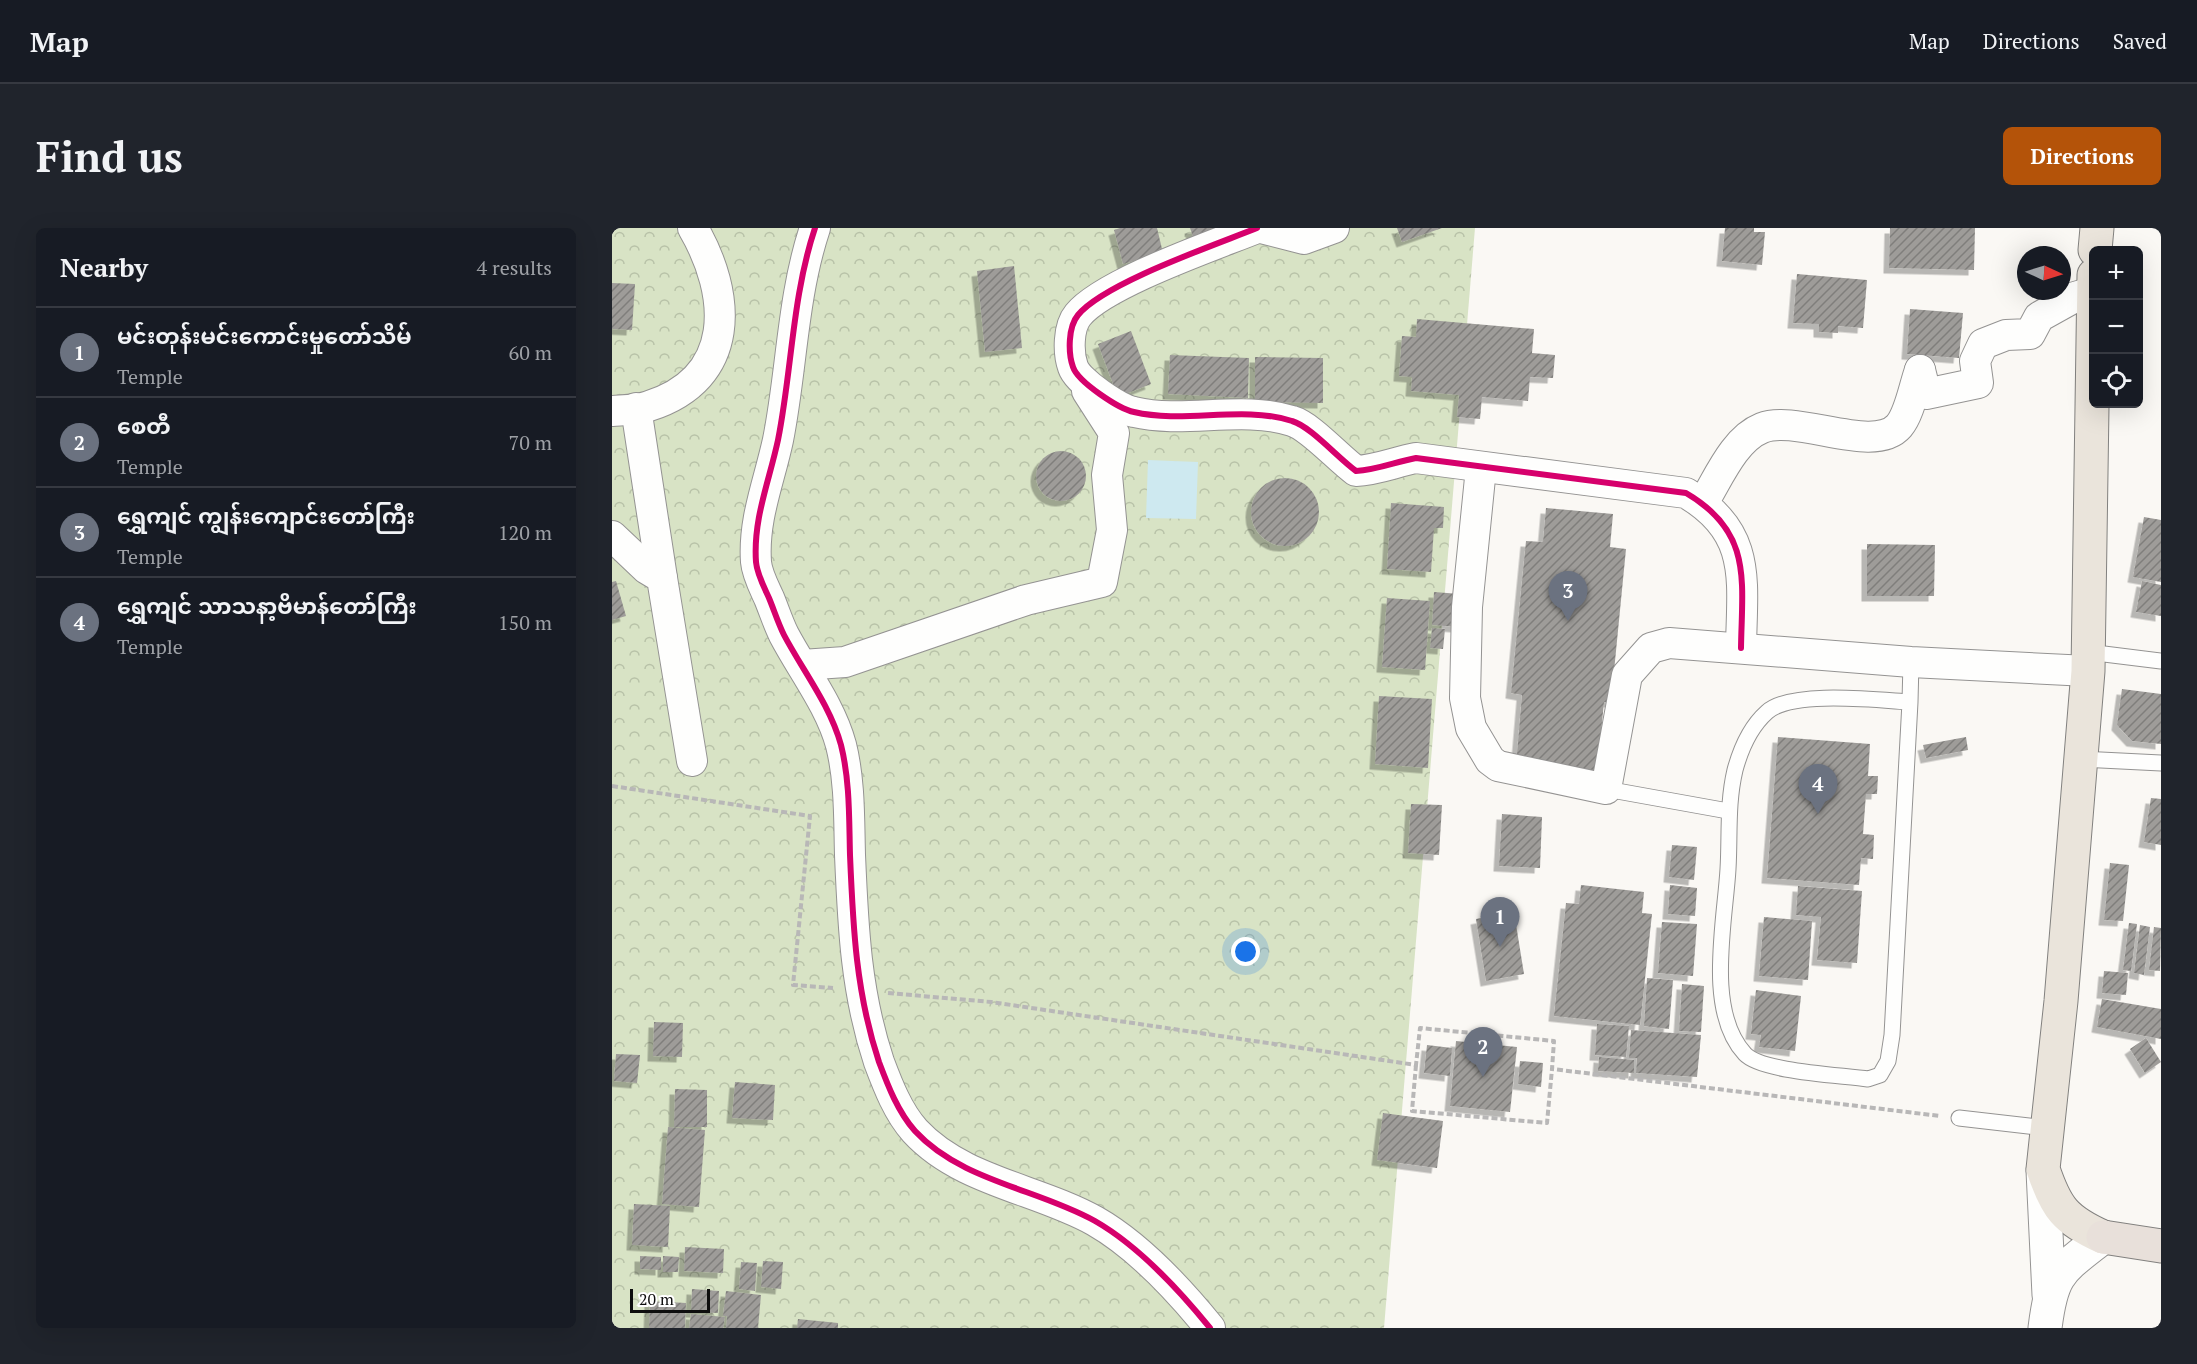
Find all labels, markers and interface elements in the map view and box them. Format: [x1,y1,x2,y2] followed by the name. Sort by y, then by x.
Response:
[30,23,89,60] text: Map
[1909,27,1950,55] text: Map
[1983,27,2080,55] text: Directions
[2113,27,2167,55] text: Saved
[2003,127,2161,185] button: Directions
[36,128,183,184] text: Find us
[2017,246,2071,300] north arrow
[2089,246,2143,408] map controls
[2089,246,2143,300] button: +
[60,250,148,284] text: Nearby
[477,254,552,281] text: 4 results
[2089,300,2143,354] button: −
[117,321,412,350] text: မင်းတုန်းမင်းကောင်းမှုတော်သိမ်
[74,339,85,366] text: 1
[509,339,552,366] text: 60 m
[2089,354,2143,408] button: locate
[117,363,183,390] text: Temple
[117,411,171,440] text: စေတီ
[74,429,85,456] text: 2
[509,429,552,456] text: 70 m
[117,453,183,480] text: Temple
[117,501,415,530] text: ရွှေကျင် ကျွန်းကျောင်းတော်ကြီး
[74,519,85,546] text: 3
[498,519,552,546] text: 120 m
[117,543,183,570] text: Temple
[1548,572,1588,621] pin: 3
[117,591,417,620] text: ရွှေကျင် သာသနာ့ဗိမာန်တော်ကြီး
[74,609,85,636] text: 4
[498,609,552,636] text: 150 m
[117,633,183,660] text: Temple
[1798,764,1838,814] pin: 4
[1480,898,1520,947] pin: 1
[1231,937,1260,966] your location
[1464,1028,1502,1077] pin: 2
[630,1286,710,1314] scale bar
[639,1288,674,1310] text: 20 m

